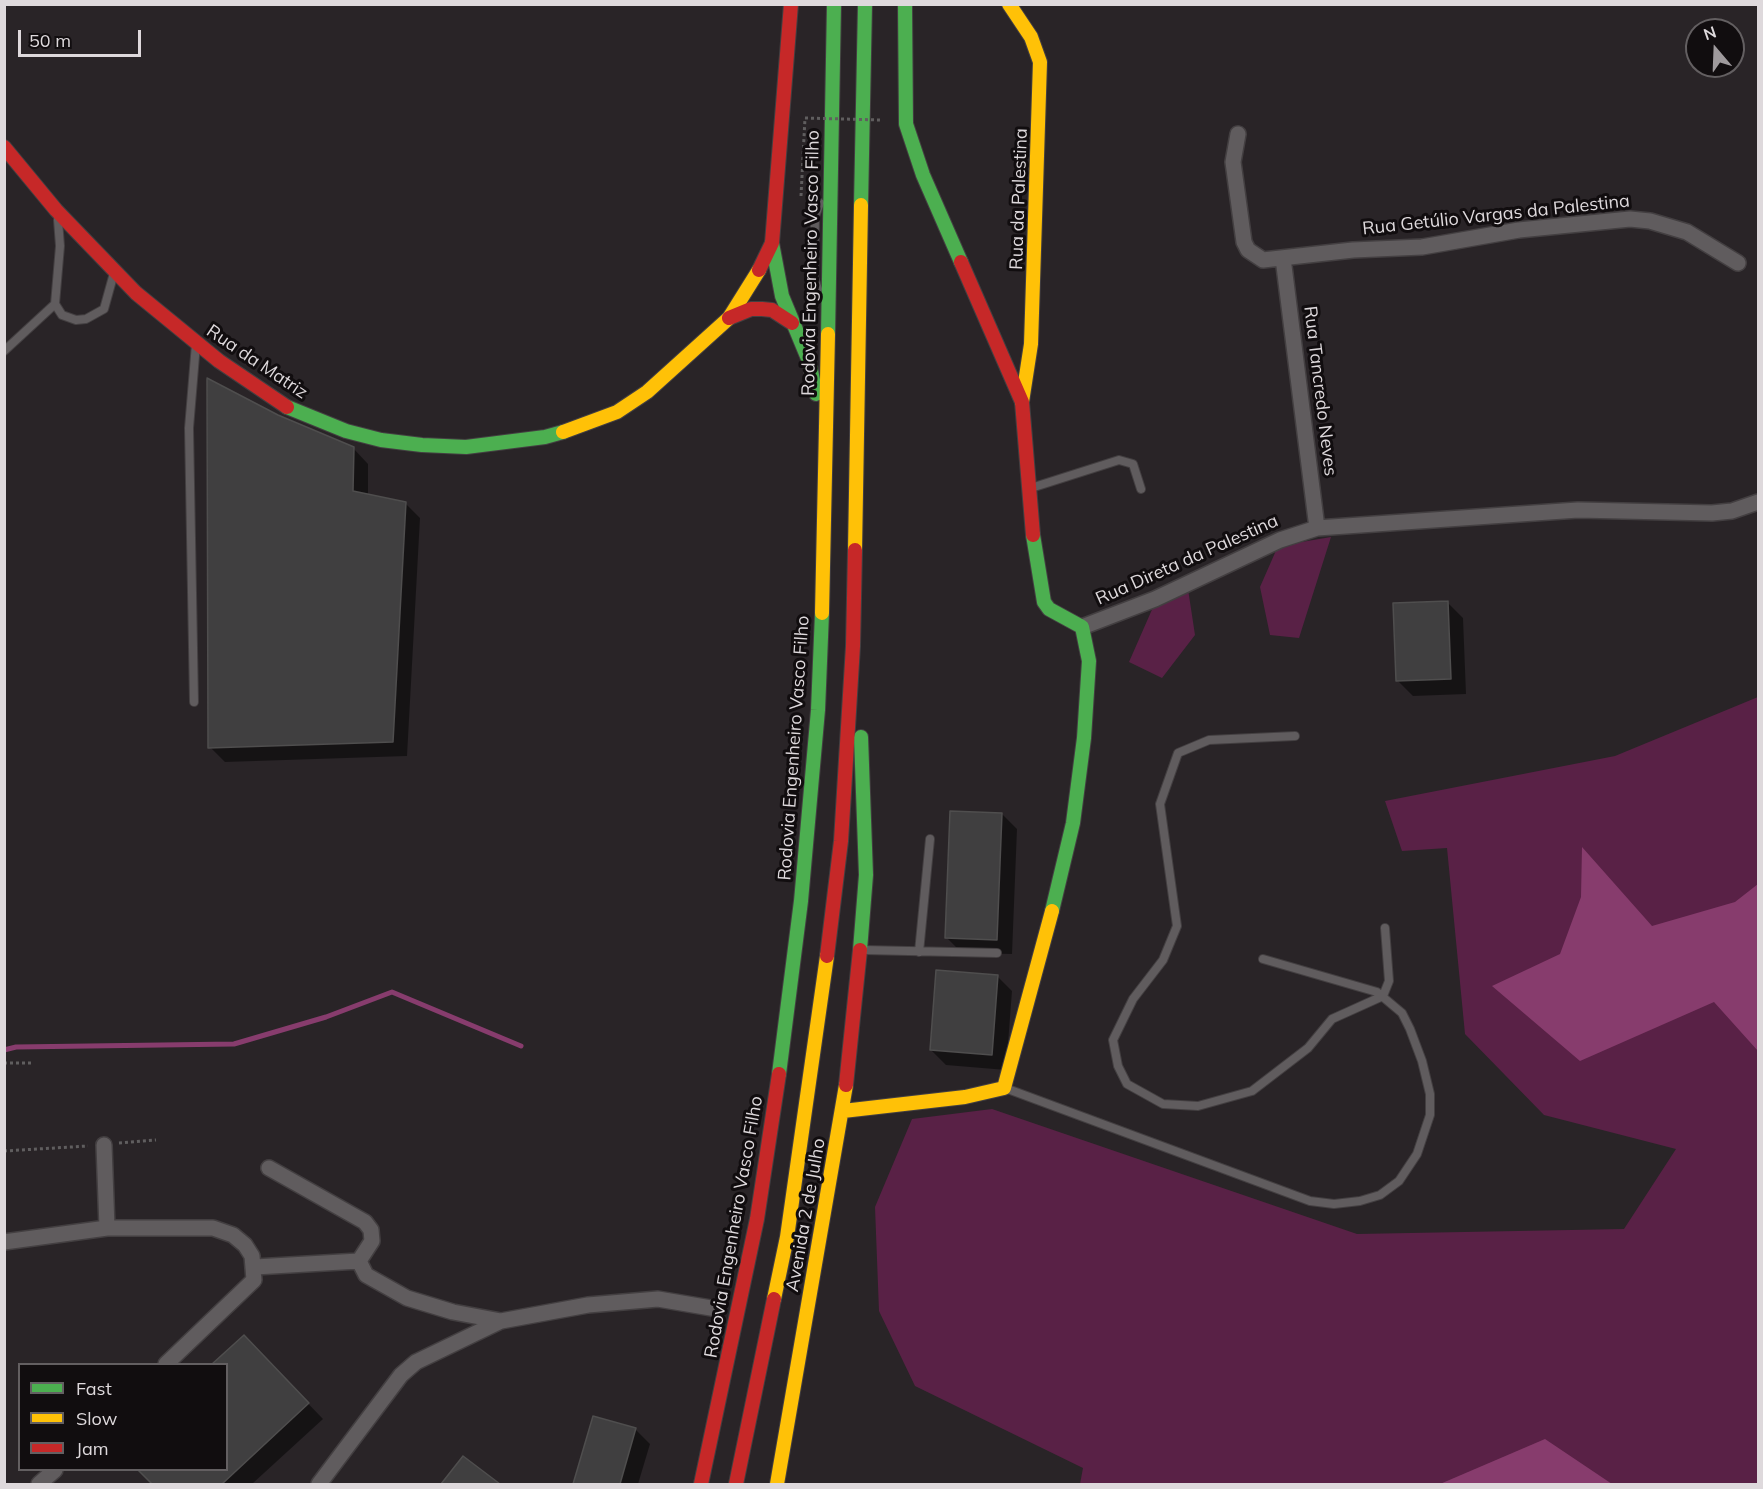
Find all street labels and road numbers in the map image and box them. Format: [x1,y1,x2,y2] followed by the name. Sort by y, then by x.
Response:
[1006,128,1032,270] street label: Rua da Palestina
[798,130,824,396] street label: Rodovia Engenheiro Vasco Filho
[1361,190,1631,240] street label: Rua Getúlio Vargas da Palestina
[1299,305,1341,477] street label: Rua Tancredo Neves
[202,320,312,404] street label: Rua da Matriz
[1092,510,1282,610] street label: Rua Direta da Palestina
[774,615,814,881] street label: Rodovia Engenheiro Vasco Filho
[700,1094,768,1360] street label: Rodovia Engenheiro Vasco Filho
[782,1137,830,1293] street label: Avenida 2 de Julho

